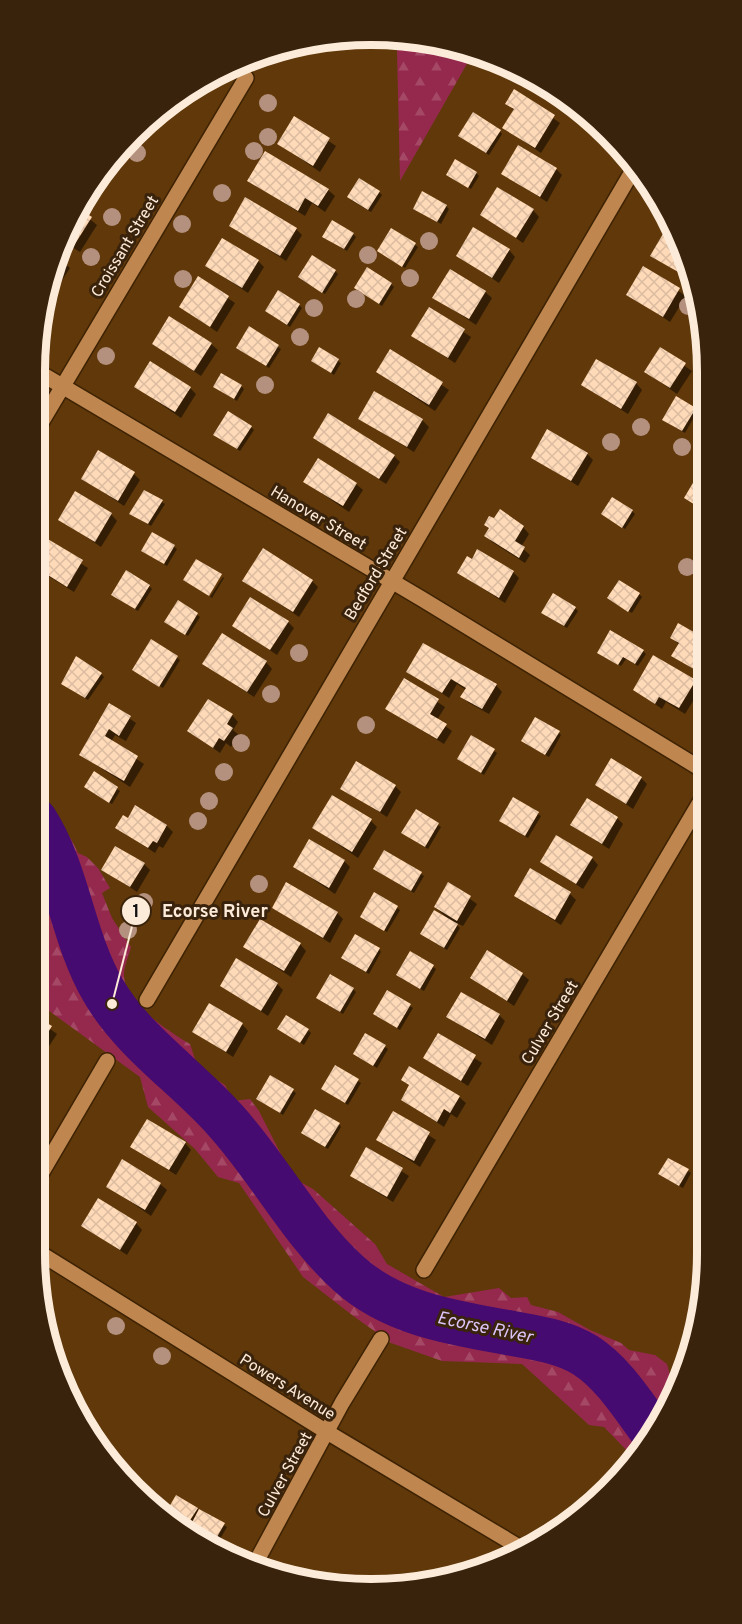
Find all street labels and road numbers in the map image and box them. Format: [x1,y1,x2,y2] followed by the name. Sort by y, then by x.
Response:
[87,192,164,302] street label: Croissant Street
[266,482,370,555] street label: Hanover Street
[341,524,412,624] street label: Bedford Street
[518,977,584,1069] street label: Culver Street
[235,1350,339,1425] street label: Powers Avenue
[254,1429,317,1521] street label: Culver Street

